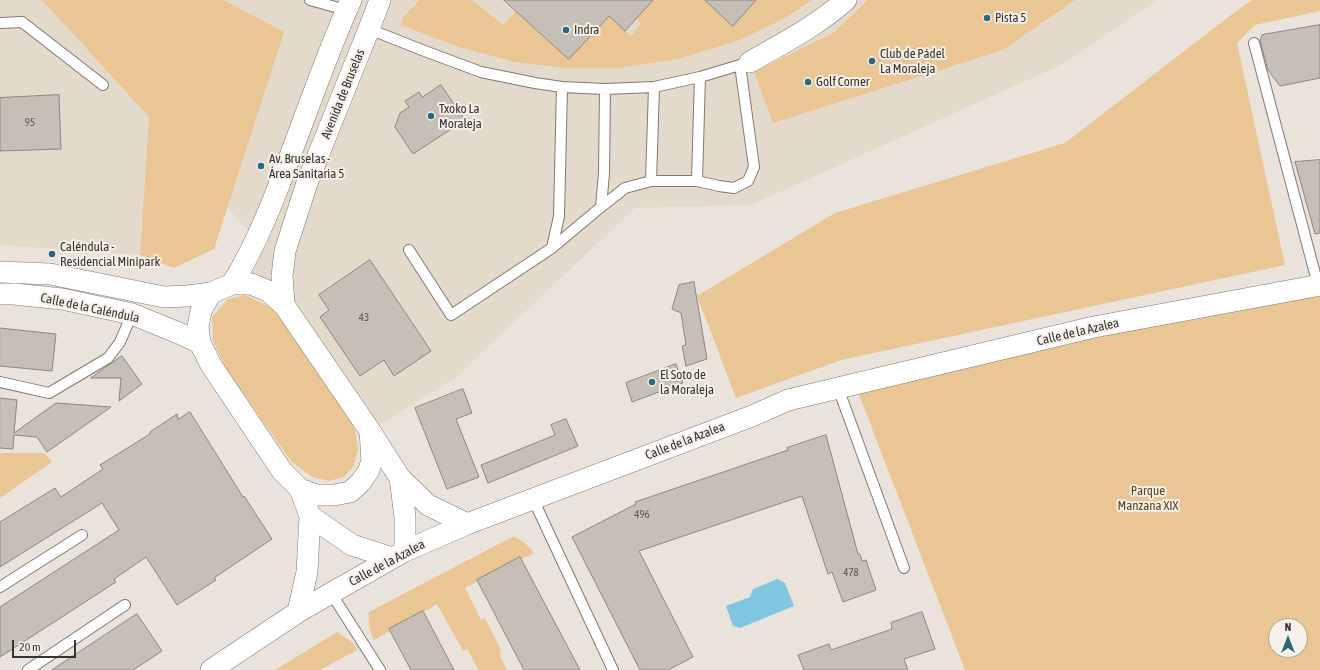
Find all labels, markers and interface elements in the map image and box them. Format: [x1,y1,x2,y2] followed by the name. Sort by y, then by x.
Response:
[995,10,1026,26] place label: Pista 5
[982,13,992,23] marker: Pista 5
[574,22,599,38] place label: Indra
[561,25,571,35] marker: Indra
[880,46,945,77] place label: Club de Pádel La Moraleja
[318,47,368,141] street label: Avenida de Bruselas
[867,56,877,66] marker: Club de Pádel La Moraleja
[816,74,870,90] place label: Golf Corner
[803,77,813,87] marker: Golf Corner
[439,101,482,132] place label: Txoko La Moraleja
[426,111,436,121] marker: Txoko La Moraleja
[25,116,35,130] house number: 95
[269,151,344,182] place label: Av. Bruselas - Área Sanitaria 5
[256,161,266,171] marker: Av. Bruselas - Área Sanitaria 5
[60,239,160,270] place label: Caléndula - Residencial Minipark
[47,249,57,259] marker: Caléndula - Residencial Minipark
[39,290,141,326] street label: Calle de la Caléndula
[359,311,369,325] house number: 43
[1035,315,1121,349] street label: Calle de la Azalea
[660,367,714,398] place label: El Soto de la Moraleja
[647,377,657,387] marker: El Soto de la Moraleja
[643,419,727,463] street label: Calle de la Azalea
[1118,483,1178,514] park label: Parque Manzana XIX
[634,508,650,522] house number: 496
[346,536,428,590] street label: Calle de la Azalea
[843,566,859,580] house number: 478
[1268,618,1308,658] north arrow
[1285,621,1291,633] text: N
[14,632,78,658] scale bar
[19,640,41,654] text: 20 m

